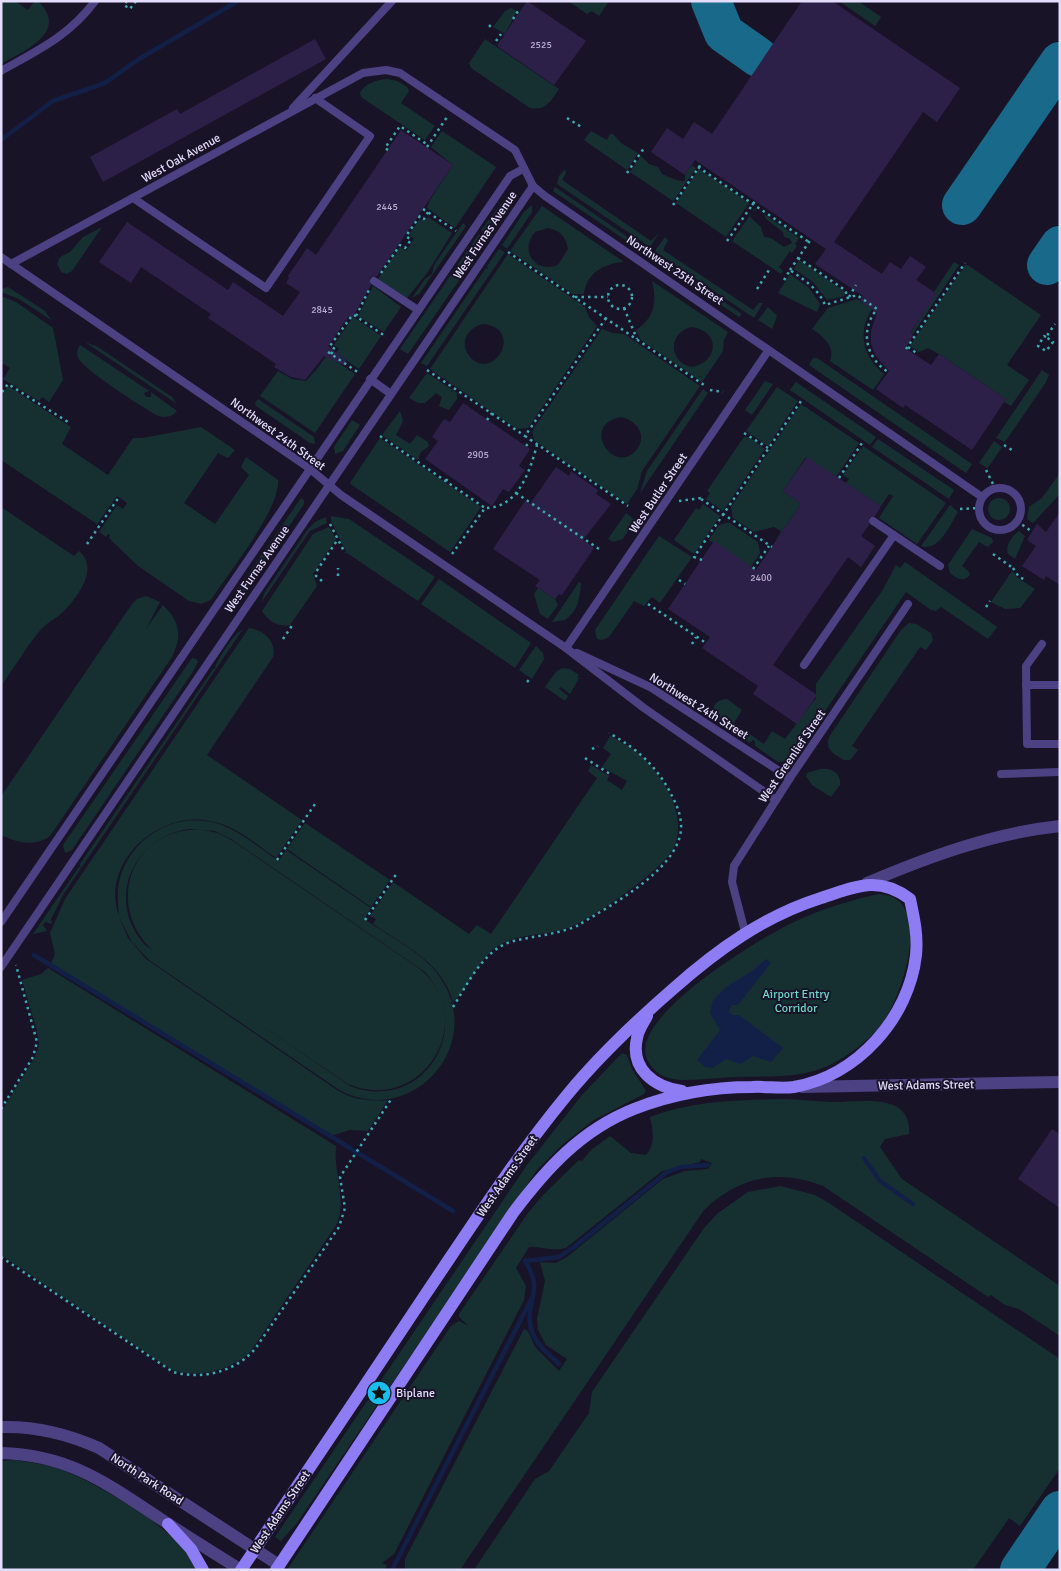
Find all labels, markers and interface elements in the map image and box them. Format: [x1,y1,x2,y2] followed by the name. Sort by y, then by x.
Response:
[530,39,552,51] house number: 2525
[139,131,223,186] street label: West Oak Avenue
[450,188,520,282] street label: West Furnas Avenue
[376,201,398,213] house number: 2445
[623,232,726,308] street label: Northwest 25th Street
[311,304,333,316] house number: 2845
[227,395,328,474] street label: Northwest 24th Street
[467,449,489,461] house number: 2905
[626,450,691,536] street label: West Butler Street
[222,523,293,616] street label: West Furnas Avenue
[750,572,772,584] house number: 2400
[646,670,751,743] street label: Northwest 24th Street
[756,707,829,806] street label: West Greenlief Street
[763,987,830,1016] park label: Airport Entry Corridor
[878,1077,974,1094] street label: West Adams Street
[474,1133,541,1220] street label: West Adams Street
[366,1380,392,1406] place icon: Biplane
[396,1386,435,1401] place label: Biplane
[107,1450,186,1509] street label: North Park Road
[247,1468,314,1556] street label: West Adams Street

